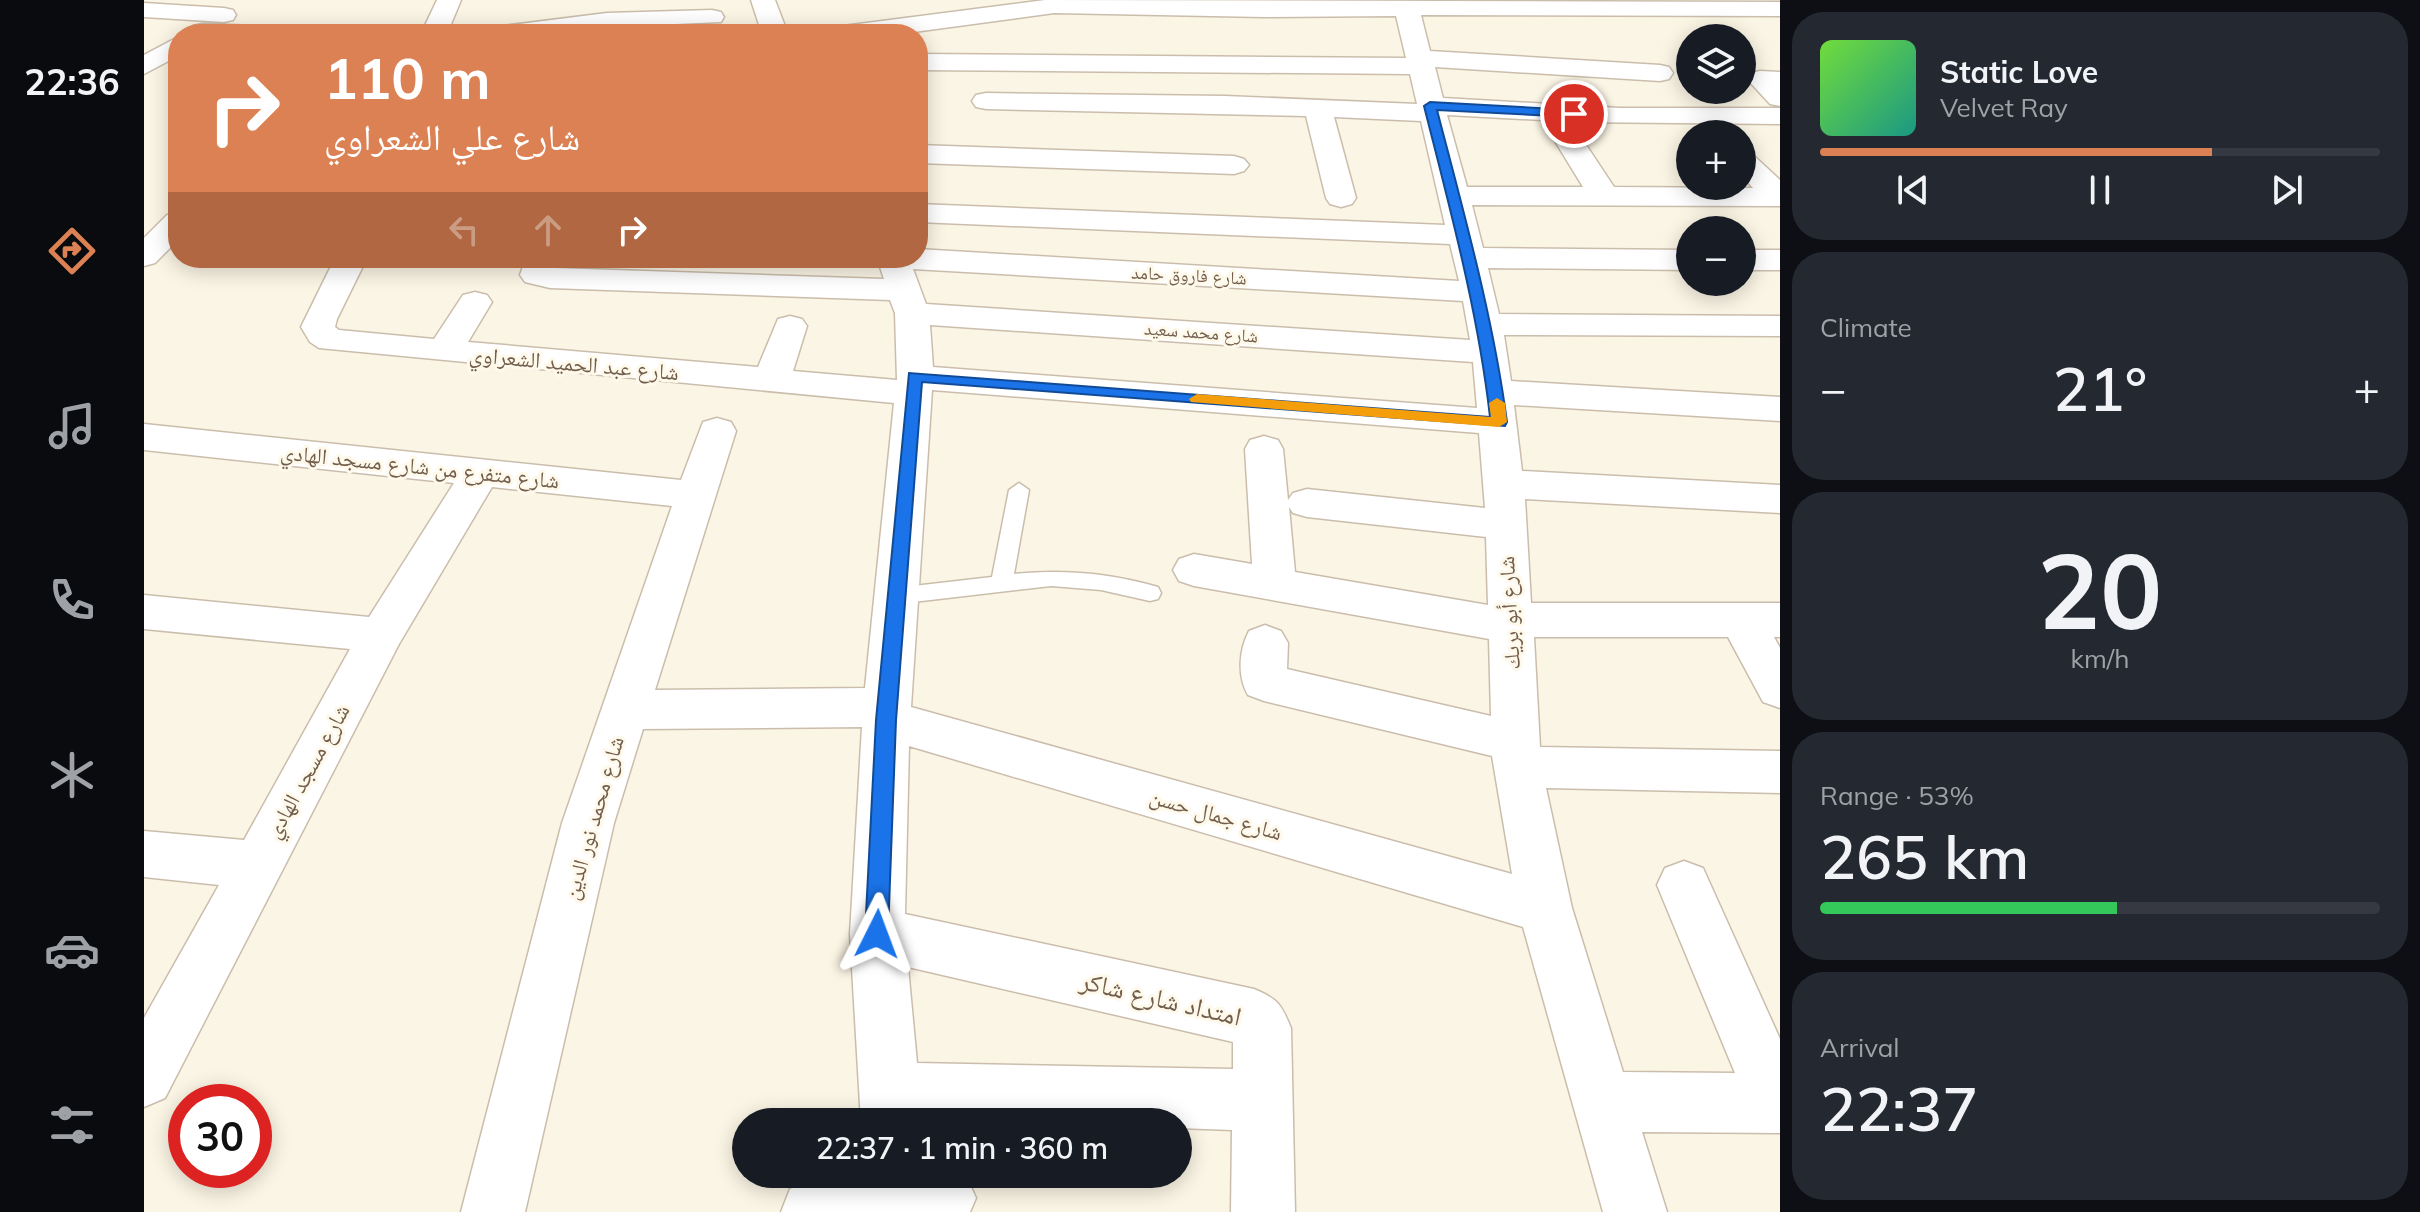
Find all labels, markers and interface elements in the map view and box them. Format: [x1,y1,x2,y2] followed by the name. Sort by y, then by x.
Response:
[1676,24,1756,296] map controls
[1676,24,1756,104] button: layers
[324,43,491,113] text: 110 m
[1940,53,2098,91] text: Static Love
[192,56,296,160] icon: right
[24,59,120,104] text: 22:36
[1540,80,1608,148] pin
[1940,91,2068,124] text: Velvet Ray
[1552,92,1596,136] icon: arrive
[324,114,580,159] text: شارع علي الشعراوي
[1676,120,1756,200] button: +
[1891,168,1935,212] icon: previous
[2078,168,2122,212] icon: pause
[2265,168,2309,212] icon: next
[442,208,486,252] icon: left
[526,208,570,252] icon: ahead
[610,208,654,252] icon: right
[1676,216,1756,296] button: −
[44,223,100,279] icon: directions
[1131,260,1247,290] street label: شارع فاروق حامد
[1820,311,1912,344] text: Climate
[1143,317,1259,347] street label: شارع محمد سعيد
[468,340,680,390] street label: شارع عبد الحميد الشعراوي
[2053,351,2147,426] text: 21°
[1820,361,1846,416] text: −
[2354,361,2380,416] text: +
[44,398,100,454] icon: music
[279,437,561,498] street label: شارع متفرع من شارع مسجد الهادي
[2038,524,2162,655] text: 20
[1492,556,1526,670] street label: شارع أبو بريك
[44,572,100,628] icon: phone
[2071,642,2129,675] text: km/h
[259,699,359,845] street label: شارع مسجد الهادي
[556,733,630,903] street label: شارع محمد نور الدين
[44,747,100,803] icon: climate
[1820,779,1974,812] text: Range · 53%
[1147,782,1285,846] street label: شارع جمال حسن
[1820,819,2029,894] text: 265 km
[835,892,919,976] position arrow
[44,922,100,978] icon: car
[1076,963,1245,1033] street label: امتداد شارع شاكر
[1820,1031,1900,1064] text: Arrival
[1820,1071,1978,1146] text: 22:37
[168,1084,272,1188] speed limit sign: 30
[44,1097,100,1153] icon: filters
[816,1129,1108,1167] text: 22:37 · 1 min · 360 m

